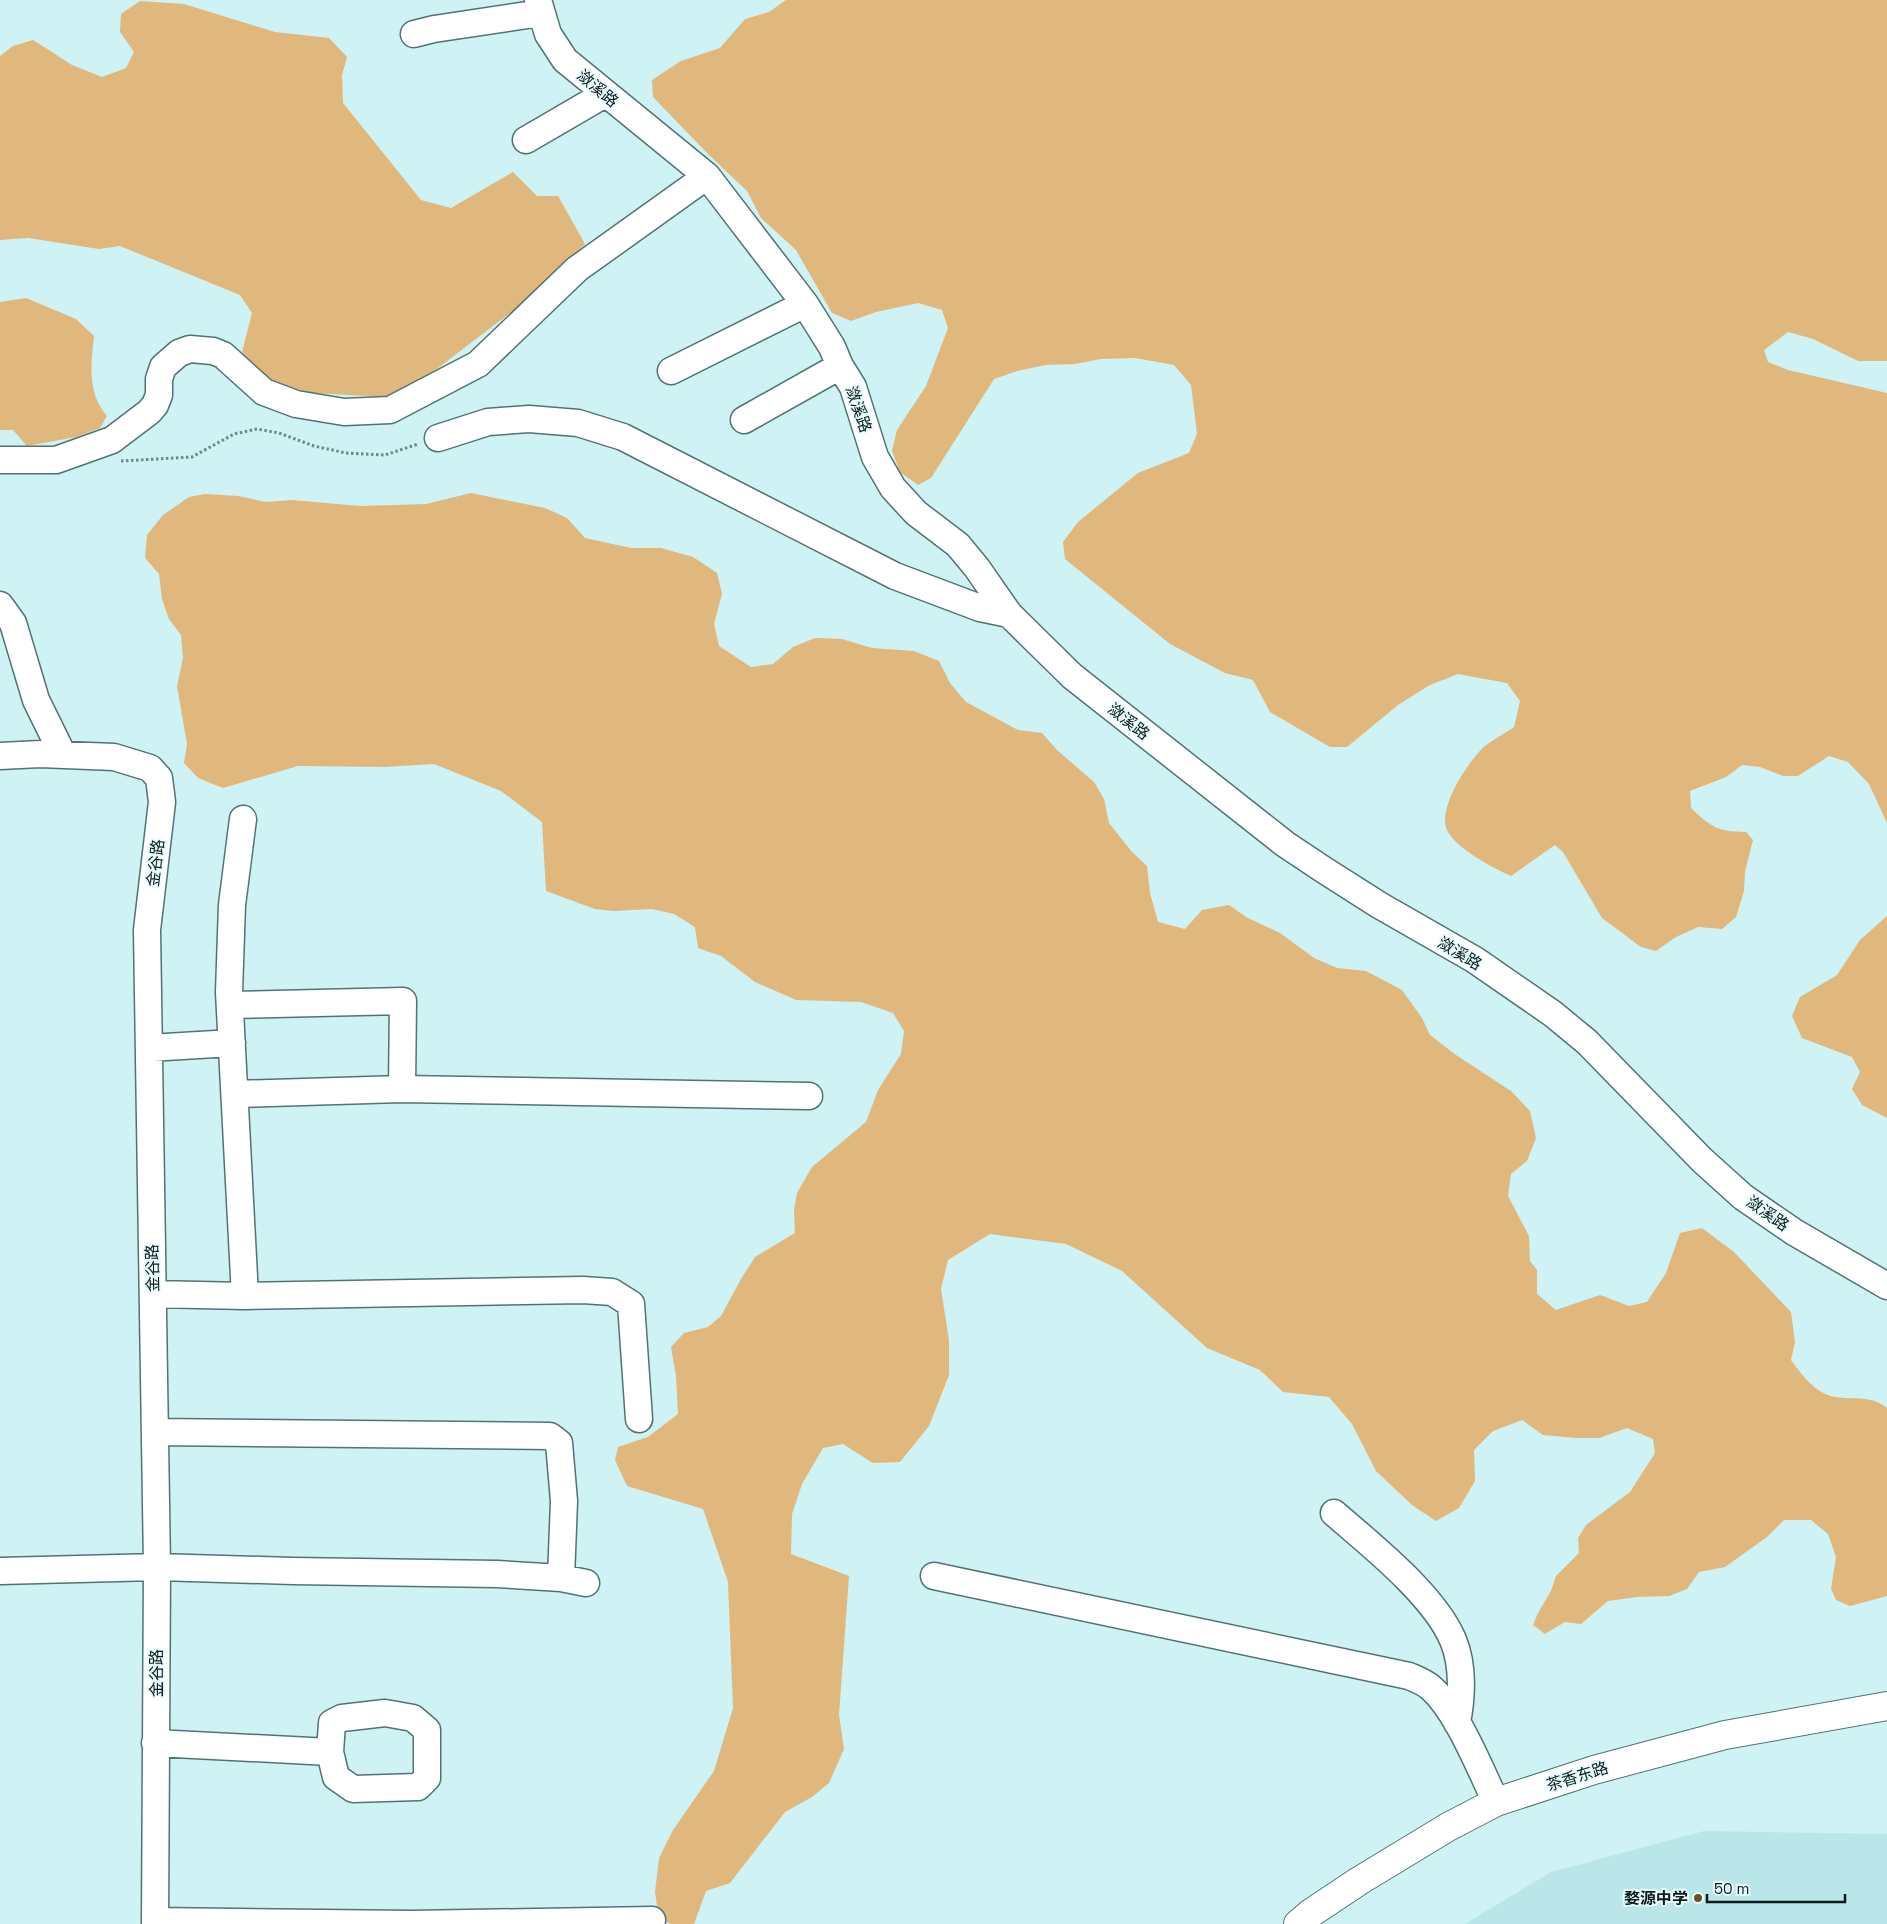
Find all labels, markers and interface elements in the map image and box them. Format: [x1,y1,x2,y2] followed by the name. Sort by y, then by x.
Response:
[573,65,623,112] street label: 潋溪路
[841,383,876,435] street label: 潋溪路
[1103,698,1154,744] street label: 潋溪路
[142,838,169,888] street label: 金谷路
[1434,932,1486,975] street label: 潋溪路
[1742,1191,1793,1236] street label: 潋溪路
[142,1244,163,1292] street label: 金谷路
[146,1649,167,1697] street label: 金谷路
[1543,1757,1611,1796] street label: 茶香东路
[1707,1872,1844,1904] scale bar
[1714,1879,1749,1898] text: 50 m
[1624,1888,1688,1909] place label: 婺源中学
[1692,1892,1704,1904] marker: 婺源中学

